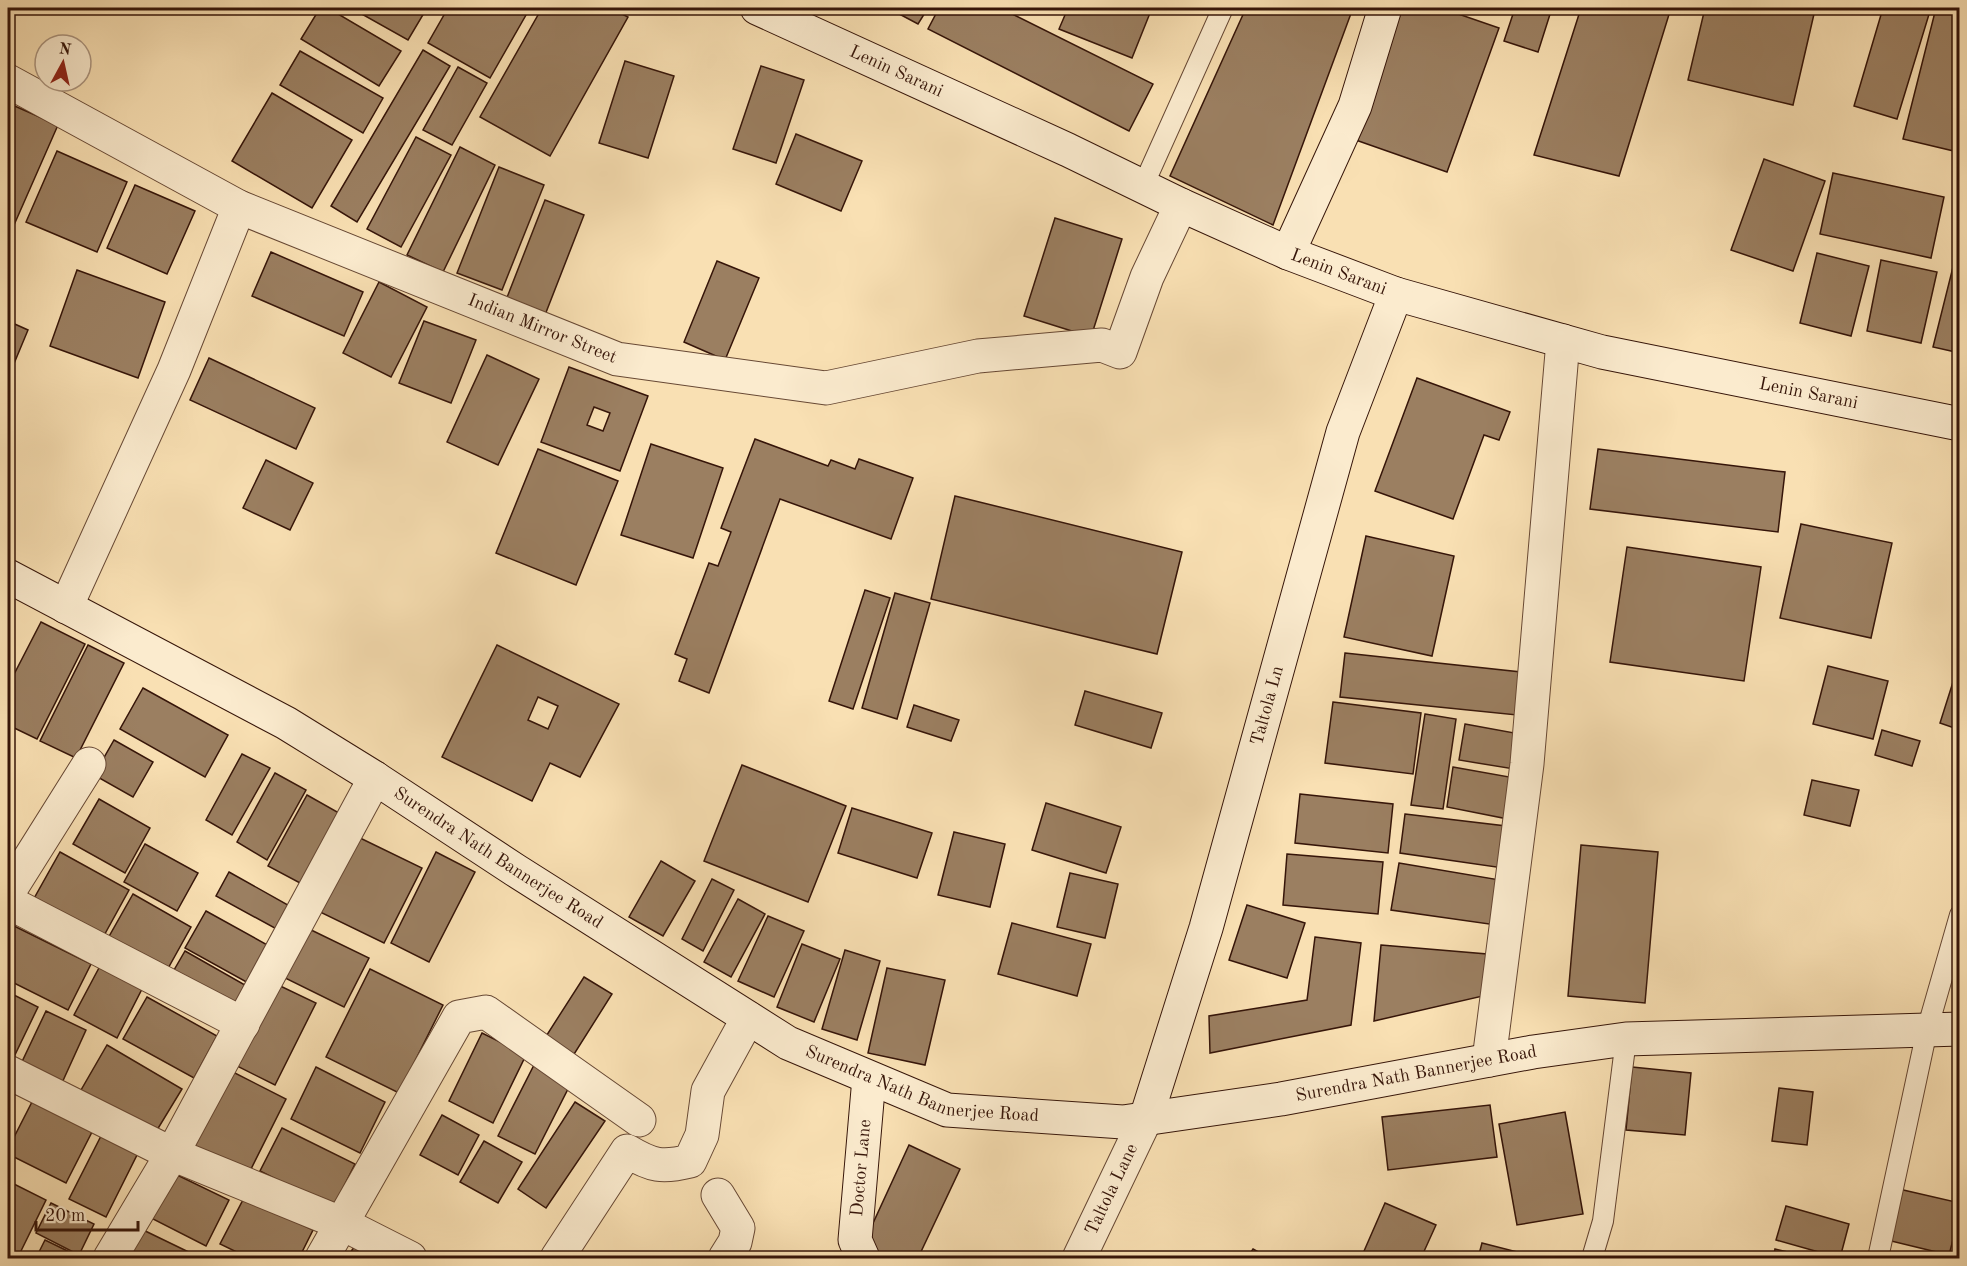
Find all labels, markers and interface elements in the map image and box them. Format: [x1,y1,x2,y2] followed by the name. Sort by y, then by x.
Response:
[33,33,93,93] north arrow
[58,41,73,59] text: N
[847,42,946,101] street label: Lenin Sarani
[1288,246,1389,299] street label: Lenin Sarani
[465,291,619,367] street label: Indian Mirror Street
[1757,375,1860,412] street label: Lenin Sarani
[1248,664,1287,747] street label: Taltola Ln
[391,784,606,932] street label: Surendra Nath Bannerjee Road
[803,1042,1039,1125] street label: Surendra Nath Bannerjee Road
[1294,1042,1538,1105] street label: Surendra Nath Bannerjee Road
[848,1119,874,1217] street label: Doctor Lane
[1082,1141,1141,1238] street label: Taltola Lane
[36,1194,138,1232] scale bar
[45,1207,85,1225] text: 20 m

